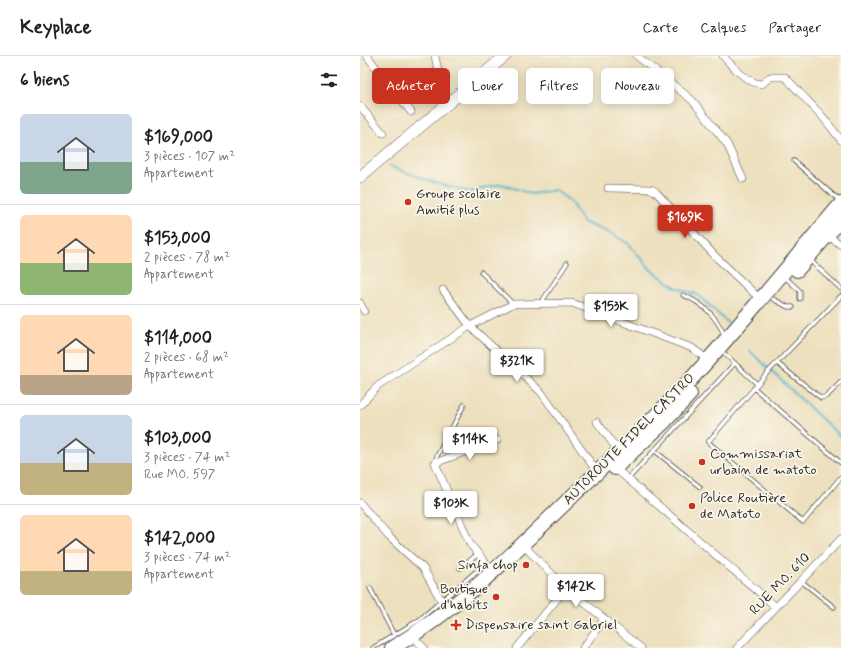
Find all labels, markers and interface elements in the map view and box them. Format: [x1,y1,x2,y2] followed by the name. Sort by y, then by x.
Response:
[20,15,91,40] text: Keyplace
[642,19,678,37] text: Carte
[700,19,746,37] text: Calques
[768,19,821,37] text: Partager
[372,68,450,104] chip: Acheter
[458,68,518,104] chip: Louer
[526,68,593,104] chip: Filtres
[601,68,674,104] chip: Nouveau
[20,69,69,91] text: 6 biens
[318,69,340,91] icon: filters
[144,126,213,148] text: $169,000
[52,130,100,178] icon: home
[144,148,235,165] text: 3 pièces · 107 m²
[144,165,214,182] text: Appartement
[416,185,502,219] place label: Groupe scolaire Amitié plus
[403,197,413,207] marker: Groupe scolaire Amitié plus
[657,205,713,239] pin: $169K
[667,209,703,226] text: $169K
[144,227,211,249] text: $153,000
[52,231,100,279] icon: home
[144,249,230,266] text: 2 pièces · 78 m²
[144,266,214,283] text: Appartement
[583,294,639,328] pin: $153K
[594,298,628,315] text: $153K
[144,327,212,349] text: $114,000
[52,331,100,379] icon: home
[144,349,229,366] text: 2 pièces · 68 m²
[489,349,545,383] pin: $321K
[500,353,534,370] text: $321K
[144,366,214,383] text: Appartement
[559,369,699,509] street label: AUTOROUTE FIDEL CASTRO
[144,427,211,449] text: $103,000
[442,427,498,461] pin: $114K
[52,431,100,479] icon: home
[452,431,488,448] text: $114K
[710,445,816,479] place label: Commissariat urbain de matoto
[144,449,230,466] text: 3 pièces · 74 m²
[697,457,707,467] marker: Commissariat urbain de matoto
[144,466,215,483] text: Rue MO. 597
[700,489,786,523] place label: Police Routière de Matoto
[423,491,479,525] pin: $103K
[433,495,469,512] text: $103K
[687,501,697,511] marker: Police Routière de Matoto
[144,527,215,549] text: $142,000
[52,531,100,579] icon: home
[144,549,230,566] text: 3 pièces · 74 m²
[746,549,814,619] street label: RUE MO. 610
[458,556,518,574] place label: Sinfa chop
[521,560,531,570] marker: Sinfa chop
[144,566,214,583] text: Appartement
[548,574,604,608] pin: $142K
[557,578,595,595] text: $142K
[440,580,488,614] place label: Boutique d'habits
[491,592,501,602] marker: Boutique d'habits
[465,616,617,634] place label: Dispensaire saint Gabriel
[450,619,462,631] marker: Dispensaire saint Gabriel

